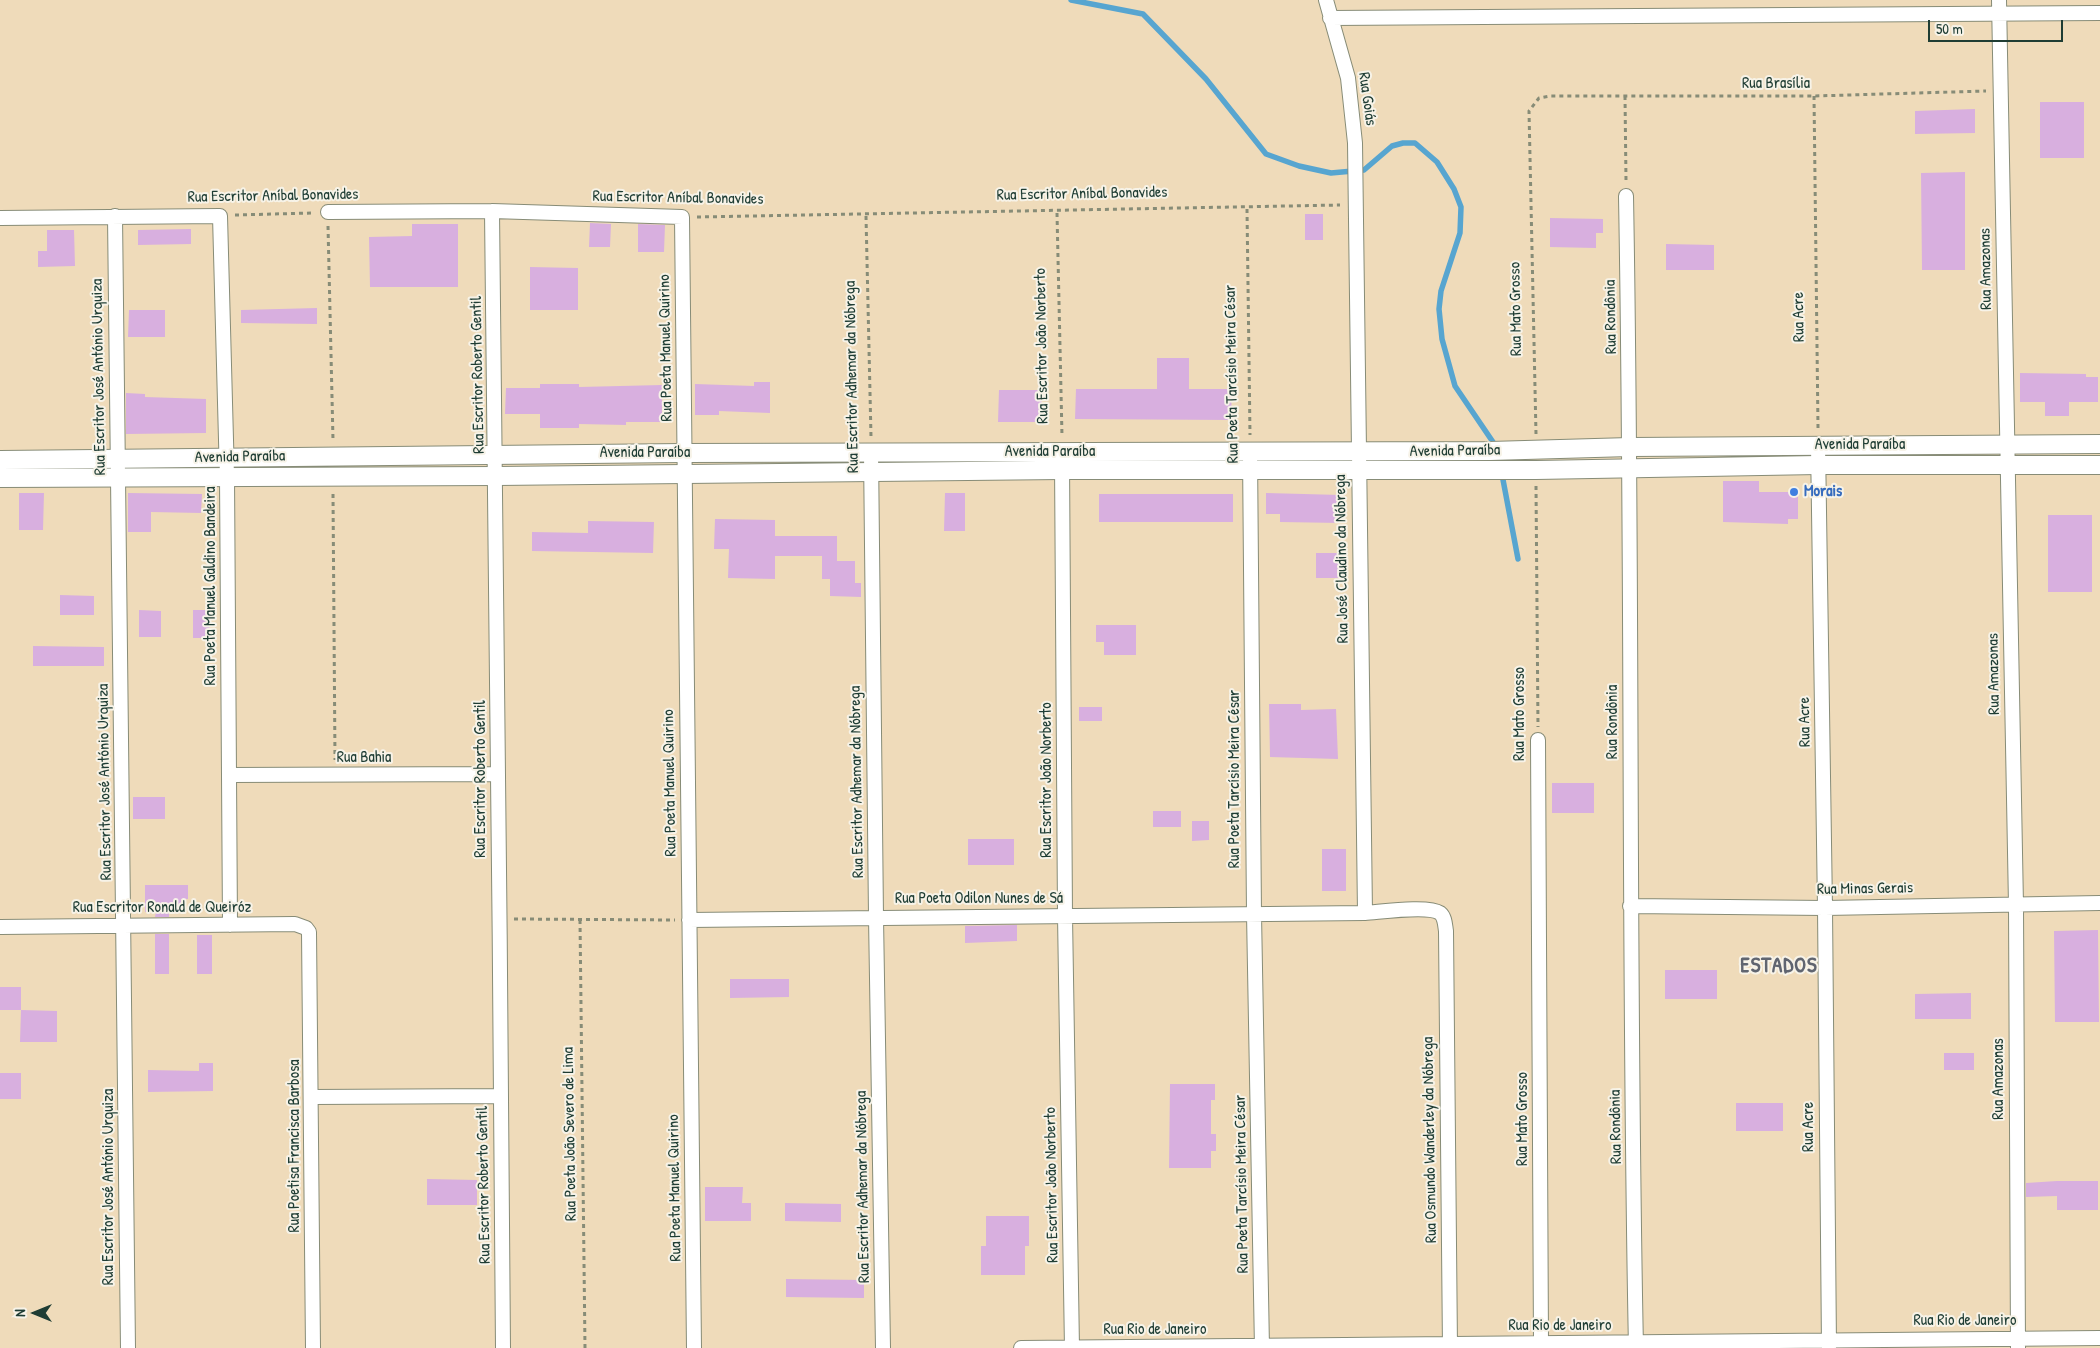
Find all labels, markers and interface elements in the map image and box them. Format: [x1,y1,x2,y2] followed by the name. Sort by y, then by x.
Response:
[1930,10,2065,42] scale bar
[1936,18,1963,39] text: 50 m
[1354,71,1380,127] street label: Rua Goiás
[1742,74,1810,94] street label: Rua Brasília
[996,183,1168,205] street label: Rua Escritor Aníbal Bonavides
[187,185,359,207] street label: Rua Escritor Aníbal Bonavides
[592,187,764,209] street label: Rua Escritor Aníbal Bonavides
[1976,228,1996,310] street label: Rua Amazonas
[1506,262,1526,356] street label: Rua Mato Grosso
[1031,268,1053,424] street label: Rua Escritor João Norberto
[655,274,677,422] street label: Rua Poeta Manuel Quirino
[88,279,110,475] street label: Rua Escritor José António Urquiza
[1601,280,1621,354] street label: Rua Rondônia
[841,281,863,473] street label: Rua Escritor Adhemar da Nóbrega
[1221,285,1243,463] street label: Rua Poeta Tarcísio Meira César
[1789,292,1809,342] street label: Rua Acre
[467,296,489,454] street label: Rua Escritor Roberto Gentil
[1815,435,1905,455] street label: Avenida Paraíba
[1410,441,1500,461] street label: Avenida Paraíba
[1005,442,1095,462] street label: Avenida Paraíba
[600,443,690,463] street label: Avenida Paraíba
[195,447,285,467] street label: Avenida Paraíba
[1331,474,1353,644] street label: Rua José Claudino da Nóbrega
[1804,482,1842,502] place label: Morais
[1788,486,1800,498] marker: Morais
[201,487,221,685] street label: Rua Poeta Manuel Galdino Bandeira
[1984,633,2004,715] street label: Rua Amazonas
[1510,667,1530,761] street label: Rua Mato Grosso
[94,684,116,880] street label: Rua Escritor José António Urquiza
[1603,685,1623,759] street label: Rua Rondônia
[846,686,868,878] street label: Rua Escritor Adhemar da Nóbrega
[1225,690,1245,868] street label: Rua Poeta Tarcísio Meira César
[1795,697,1815,747] street label: Rua Acre
[471,700,491,858] street label: Rua Escritor Roberto Gentil
[1037,702,1057,858] street label: Rua Escritor João Norberto
[659,709,681,857] street label: Rua Poeta Manuel Quirino
[337,748,391,768] street label: Rua Bahia
[1817,879,1913,899] street label: Rua Minas Gerais
[895,889,1063,909] street label: Rua Poeta Odilon Nunes de Sá
[73,898,251,918] street label: Rua Escritor Ronald de Queiróz
[1739,953,1819,979] district label: ESTADOS
[1419,1037,1441,1243] street label: Rua Osmundo Wanderley da Nóbrega
[1989,1038,2009,1120] street label: Rua Amazonas
[559,1047,581,1221] street label: Rua Poeta João Severo de Lima
[285,1059,305,1233] street label: Rua Poetisa Francisca Barbosa
[1513,1072,1533,1166] street label: Rua Mato Grosso
[99,1089,119,1285] street label: Rua Escritor José António Urquiza
[1606,1090,1626,1164] street label: Rua Rondônia
[852,1091,874,1283] street label: Rua Escritor Adhemar da Nóbrega
[1231,1095,1253,1273] street label: Rua Poeta Tarcísio Meira César
[1799,1102,1819,1152] street label: Rua Acre
[473,1106,495,1264] street label: Rua Escritor Roberto Gentil
[1041,1107,1063,1263] street label: Rua Escritor João Norberto
[664,1114,686,1262] street label: Rua Poeta Manuel Quirino
[10,1288,60,1338] north arrow
[10,1309,29,1317] text: N
[1914,1311,2016,1331] street label: Rua Rio de Janeiro
[1509,1316,1611,1336] street label: Rua Rio de Janeiro
[1104,1320,1206,1340] street label: Rua Rio de Janeiro

